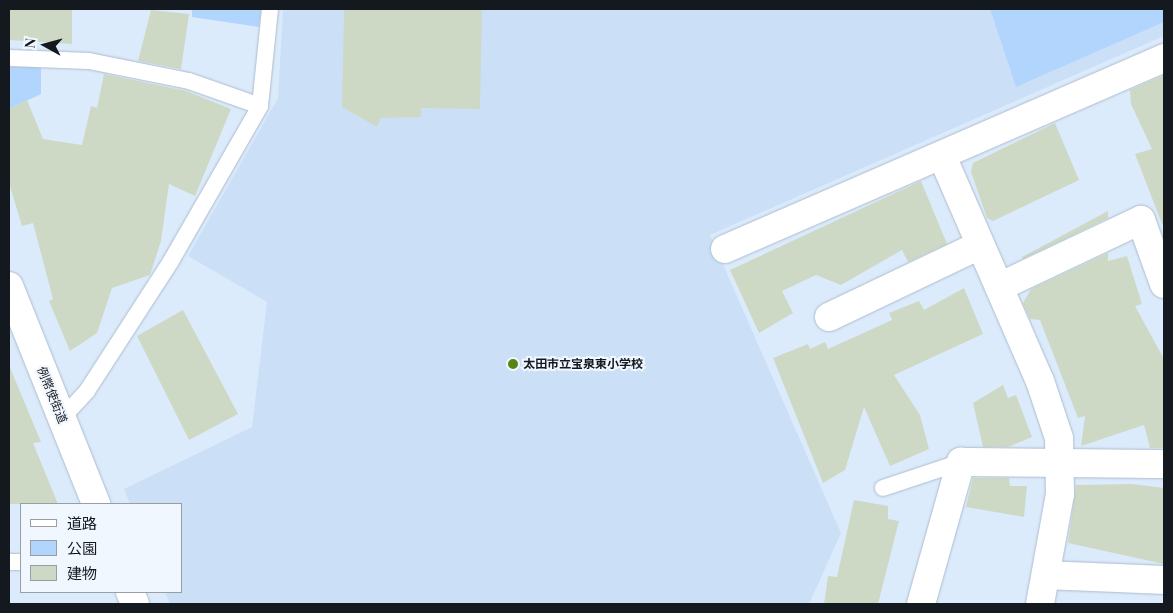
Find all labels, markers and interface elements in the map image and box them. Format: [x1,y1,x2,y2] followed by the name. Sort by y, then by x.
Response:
[20,20,70,70] north arrow
[20,37,40,49] text: N
[523,357,643,371] place label: 太田市立宝泉東小学校
[507,358,519,370] marker: 太田市立宝泉東小学校
[34,364,70,426] street label: 例幣使街道
[20,503,182,593] legend
[67,513,97,533] text: 道路
[67,538,97,558] text: 公園
[67,563,97,583] text: 建物

